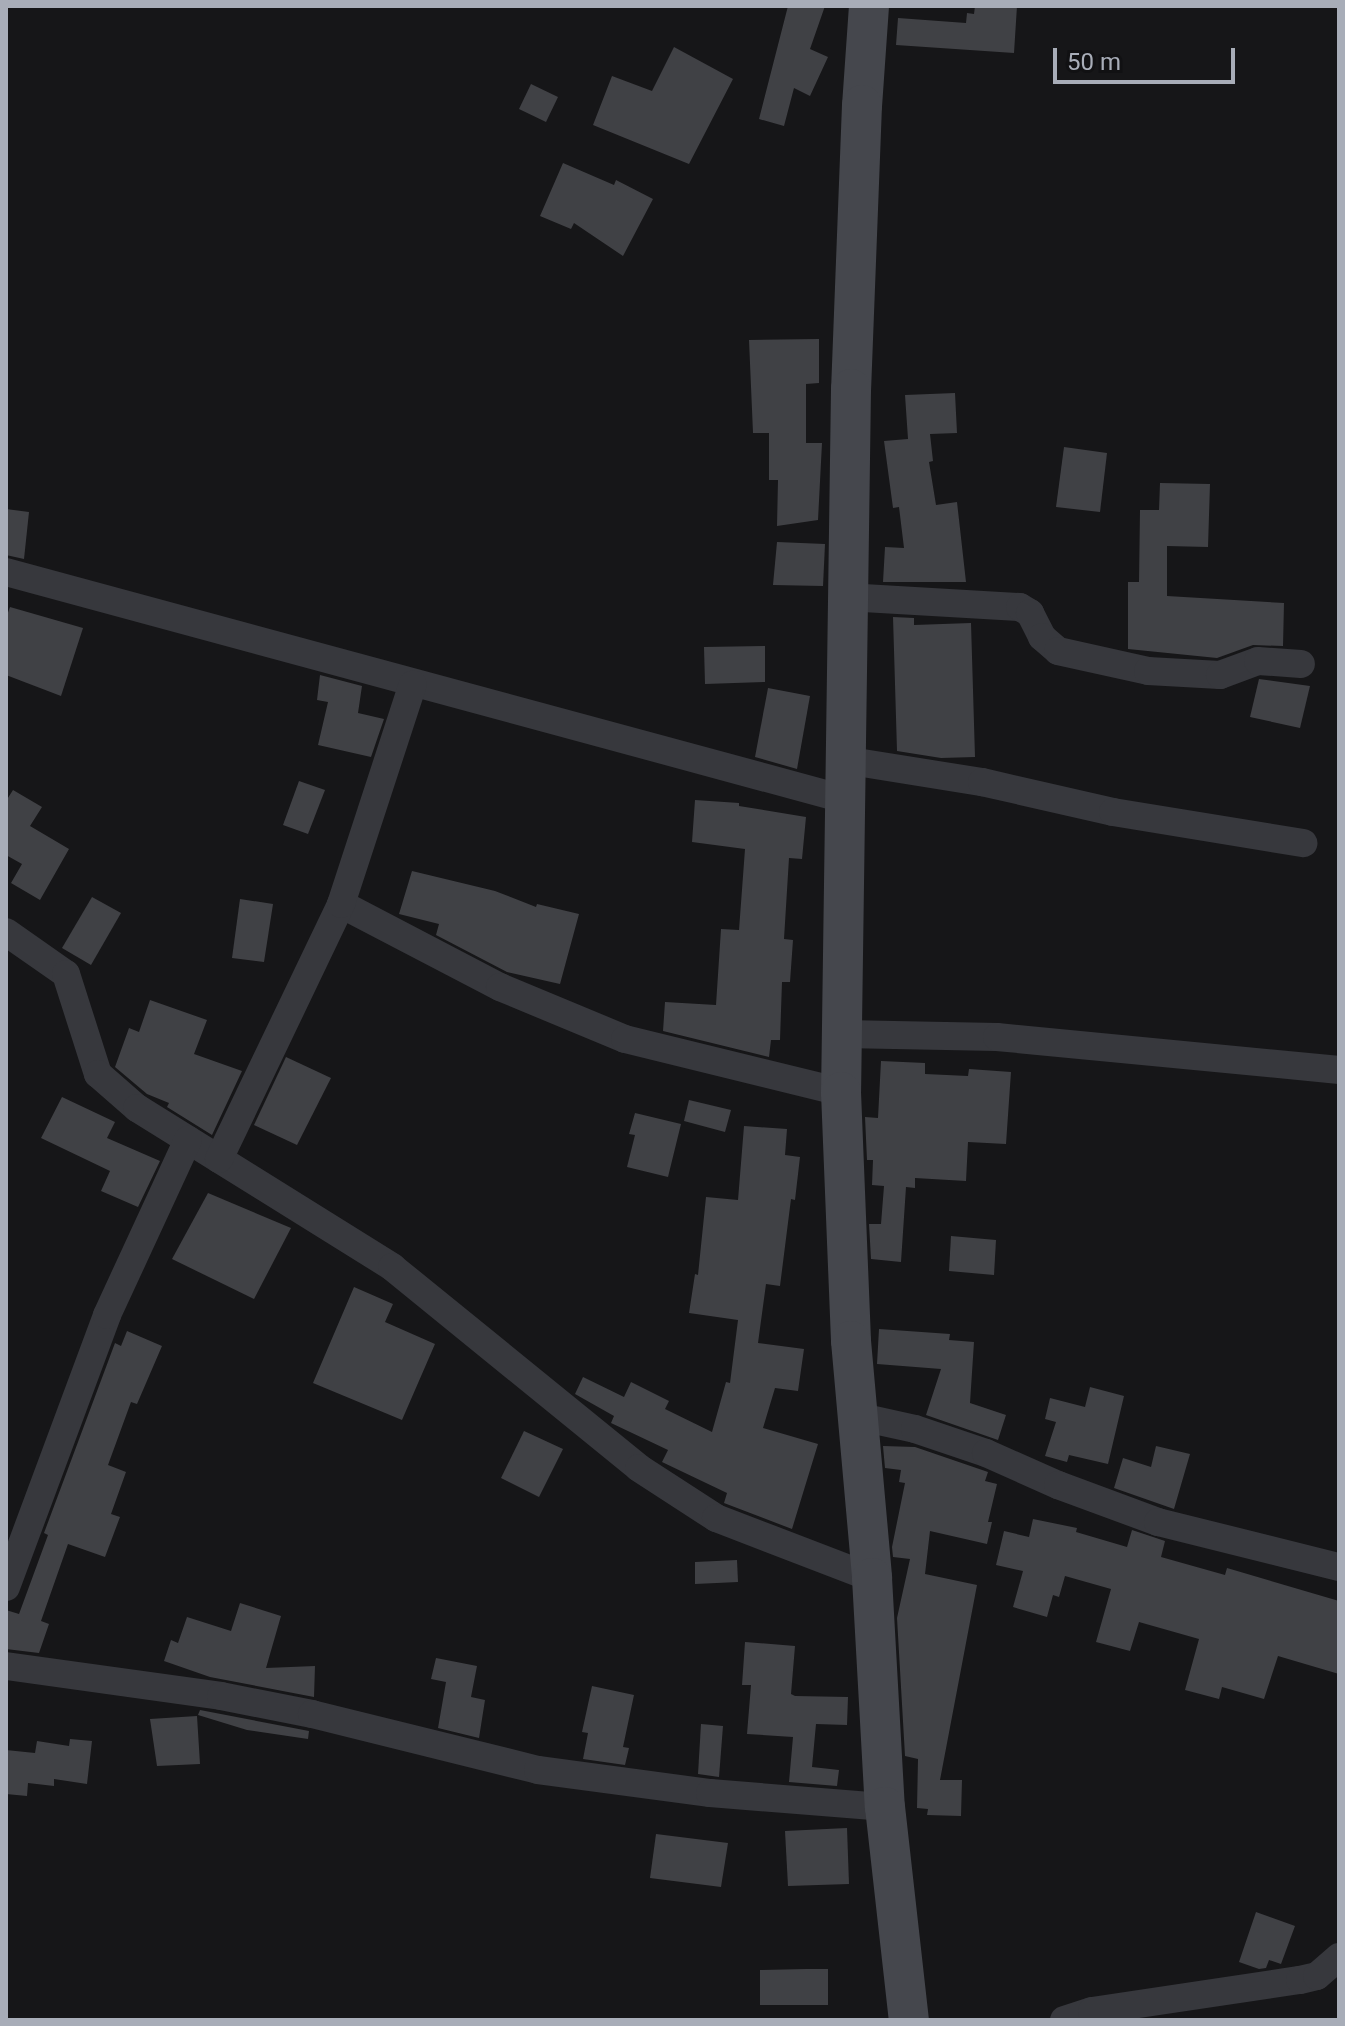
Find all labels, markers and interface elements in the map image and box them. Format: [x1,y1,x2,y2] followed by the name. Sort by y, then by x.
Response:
[1057,32,1239,82] scale bar
[1067,48,1121,76] text: 50 m

